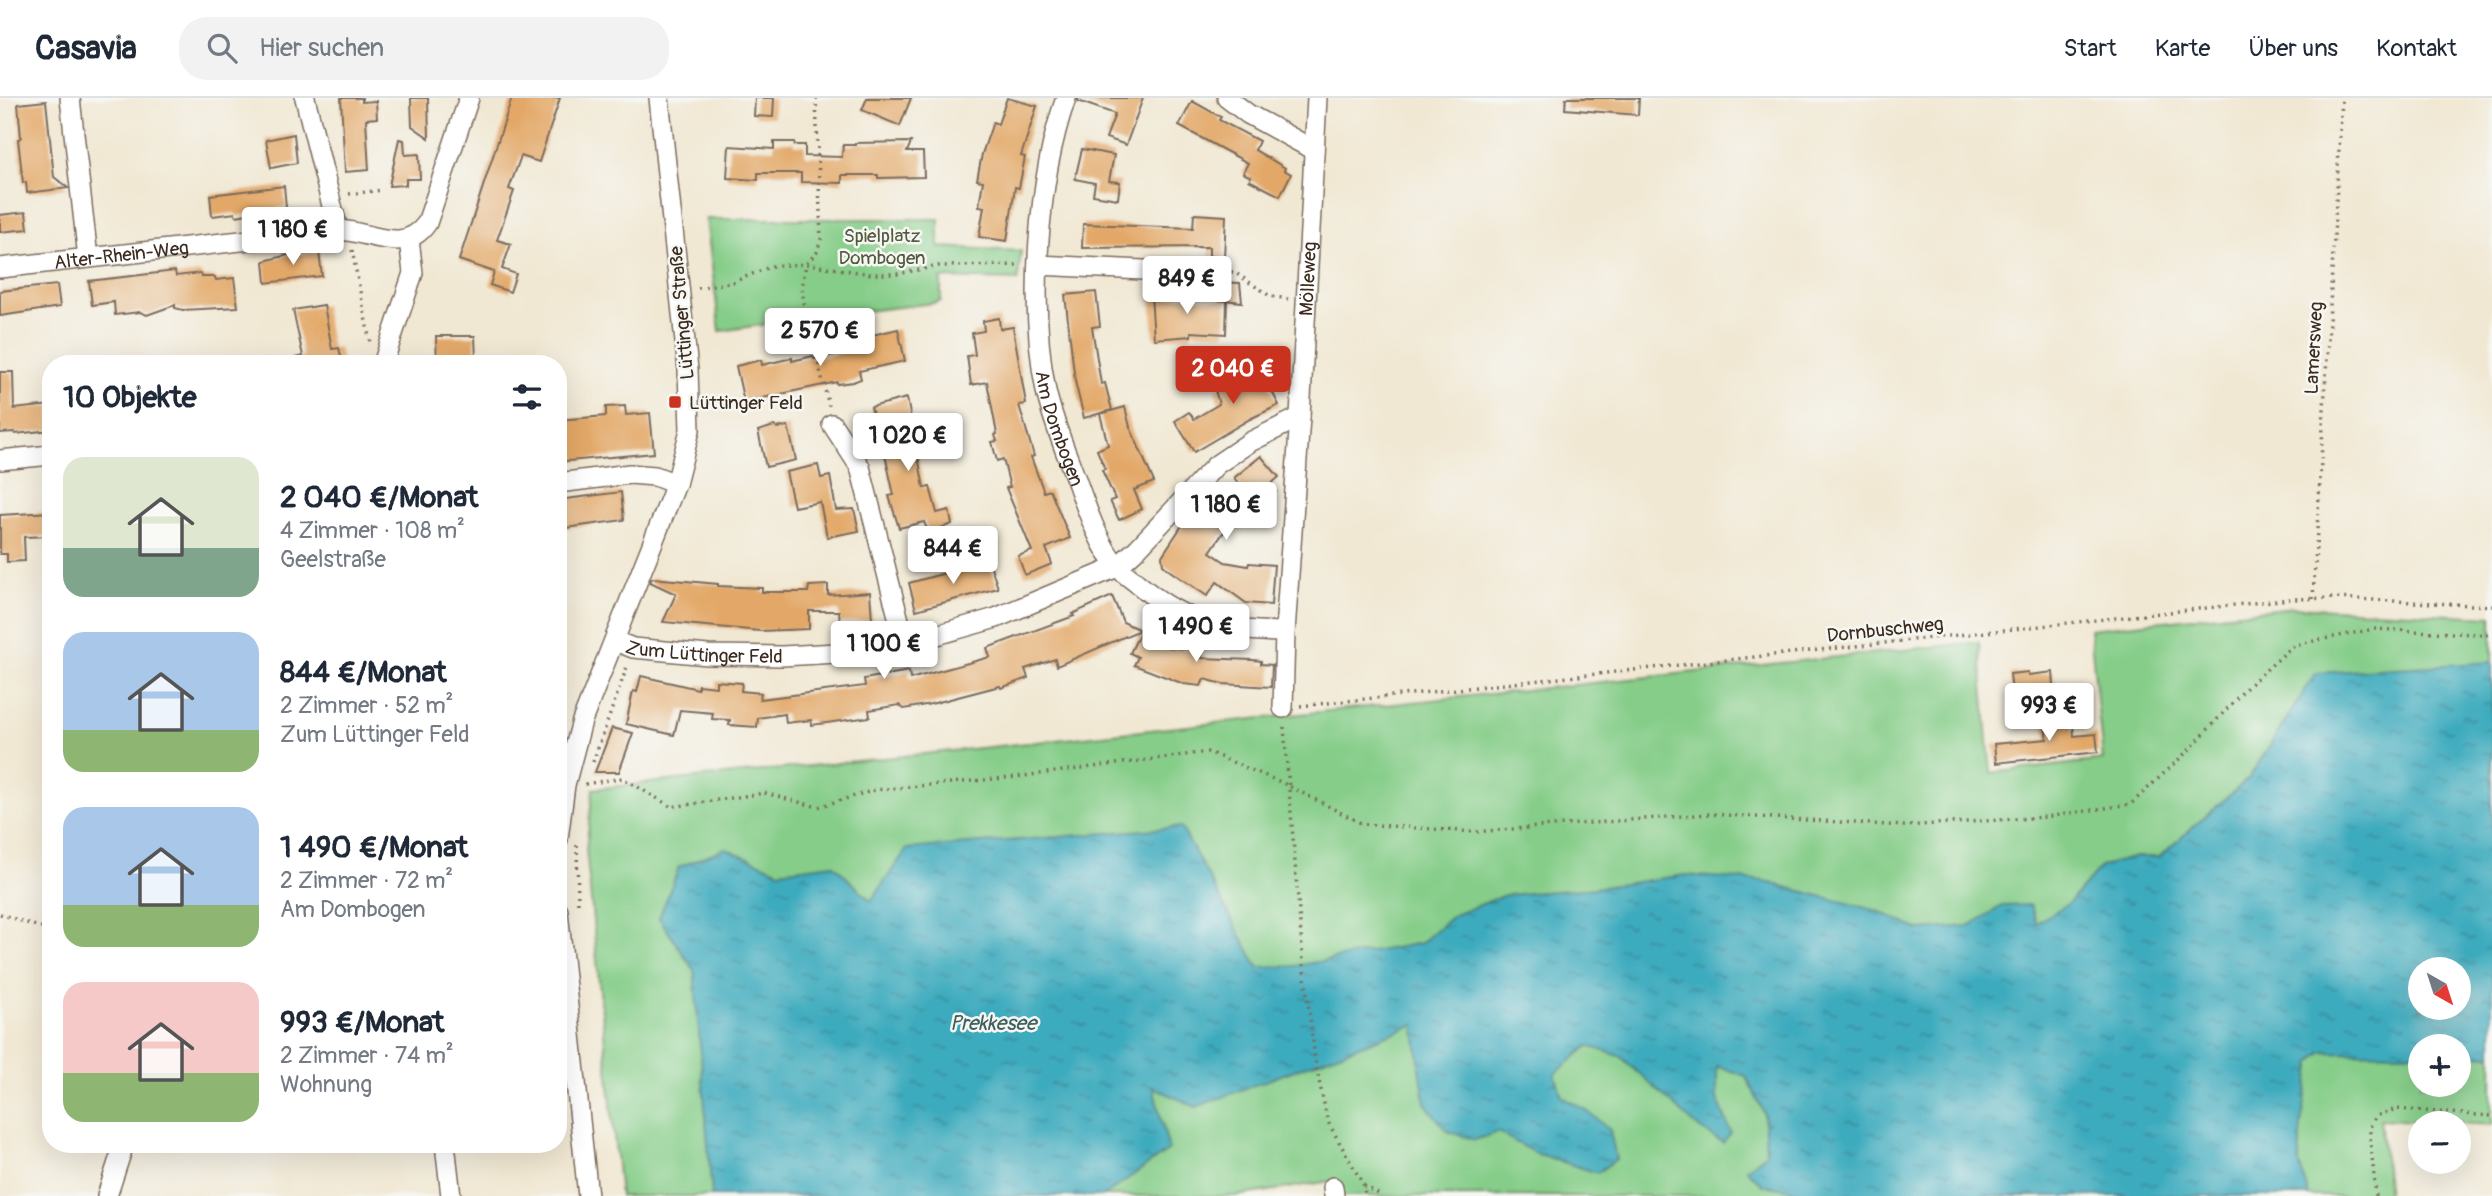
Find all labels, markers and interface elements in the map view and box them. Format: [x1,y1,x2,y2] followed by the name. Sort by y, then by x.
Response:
[179,17,669,80] search box
[35,28,137,69] text: Casavia
[203,29,241,67] icon: search
[259,32,384,64] text: Hier suchen
[2064,34,2117,63] text: Start
[2155,34,2210,63] text: Karte
[2248,34,2338,63] text: Über uns
[2376,34,2457,63] text: Kontakt
[228,208,358,267] pin: 1 180 €
[258,215,328,244] text: 1 180 €
[838,224,926,270] park label: Spielplatz Dombogen
[53,236,190,275] street label: Alter-Rhein-Weg
[1294,241,1322,317] street label: Mölleweg
[664,245,700,381] street label: Lüttinger Straße
[1138,256,1236,316] pin: 849 €
[1159,264,1215,293] text: 849 €
[2300,301,2328,395] street label: Lamersweg
[755,308,885,368] pin: 2 570 €
[781,316,859,345] text: 2 570 €
[1168,346,1298,406] pin: 2 040 €
[1192,354,1274,383] text: 2 040 €
[1030,369,1089,490] street label: Am Dombogen
[508,378,546,416] icon: filters
[63,379,197,416] text: 10 Objekte
[689,391,803,415] place label: Lüttinger Feld
[667,394,683,410] marker: Lüttinger Feld
[843,414,973,473] pin: 1 020 €
[869,421,947,450] text: 1 020 €
[280,479,478,516] text: 2 040 €/Monat
[1161,482,1291,542] pin: 1 180 €
[119,485,203,569] icon: home
[1191,490,1261,519] text: 1 180 €
[280,516,465,545] text: 4 Zimmer · 108 m²
[904,526,1002,586] pin: 844 €
[924,534,982,563] text: 844 €
[280,545,386,574] text: Geelstraße
[1131,604,1261,664] pin: 1 490 €
[1158,612,1234,641] text: 1 490 €
[1825,612,1945,648] street label: Dornbuschweg
[819,622,949,681] pin: 1 100 €
[847,629,921,658] text: 1 100 €
[622,635,783,669] street label: Zum Lüttinger Feld
[280,654,447,691] text: 844 €/Monat
[119,660,203,744] icon: home
[2000,684,2098,743] pin: 993 €
[280,691,454,720] text: 2 Zimmer · 52 m²
[2021,691,2077,720] text: 993 €
[280,720,470,749] text: Zum Lüttinger Feld
[280,829,468,866] text: 1 490 €/Monat
[119,835,203,919] icon: home
[280,866,453,895] text: 2 Zimmer · 72 m²
[280,895,426,924] text: Am Dombogen
[2408,957,2471,1020] north arrow
[2408,957,2471,1174] map controls
[280,1004,444,1041] text: 993 €/Monat
[119,1010,203,1094] icon: home
[950,1010,1039,1037] water label: Prekkesee
[2408,1034,2471,1097] button: +
[280,1041,454,1070] text: 2 Zimmer · 74 m²
[280,1070,372,1099] text: Wohnung
[2408,1111,2471,1174] button: −

